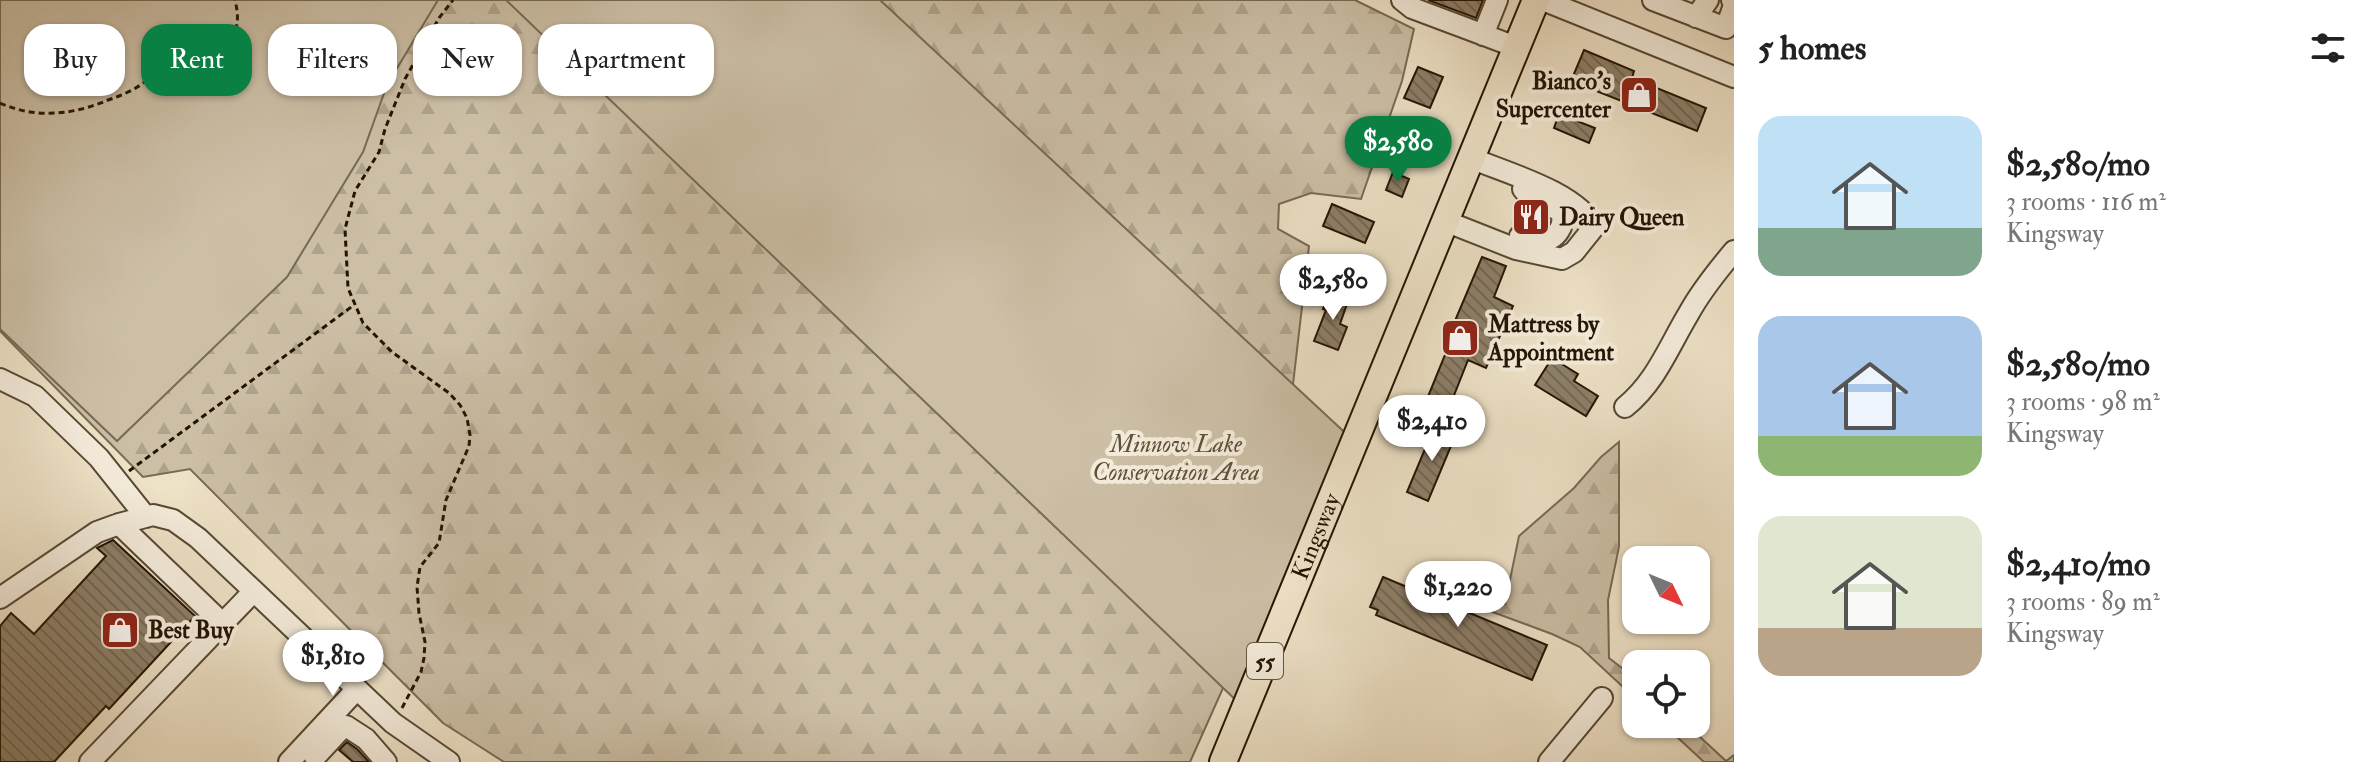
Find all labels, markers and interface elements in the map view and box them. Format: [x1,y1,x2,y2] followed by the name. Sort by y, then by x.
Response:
[24,24,125,96] chip: Buy
[141,24,252,96] chip: Rent
[268,24,397,96] chip: Filters
[413,24,522,96] chip: New
[538,24,714,96] chip: Apartment
[2306,26,2350,70] icon: filters
[1758,27,1866,70] text: 5 homes
[1496,66,1612,125] place label: Bianco's Supercenter
[1618,74,1660,116] shop icon: Bianco's Supercenter
[1333,116,1463,184] pin: $2,580
[1363,126,1433,158] text: $2,580
[2006,143,2150,186] text: $2,580/mo
[1822,148,1918,244] icon: home
[2006,186,2166,218] text: 3 rooms · 116 m²
[1510,196,1552,238] restaurant icon: Dairy Queen
[1559,202,1685,233] place label: Dairy Queen
[2006,218,2104,250] text: Kingsway
[1268,254,1398,322] pin: $2,580
[1298,264,1368,296] text: $2,580
[1487,309,1614,368] place label: Mattress by Appointment
[1439,317,1481,359] shop icon: Mattress by Appointment
[2006,343,2150,386] text: $2,580/mo
[1822,348,1918,444] icon: home
[2006,386,2160,418] text: 3 rooms · 98 m²
[1367,395,1497,463] pin: $2,410
[1396,405,1468,437] text: $2,410
[2006,418,2104,450] text: Kingsway
[1092,429,1260,488] park label: Minnow Lake Conservation Area
[1285,488,1348,584] street label: Kingsway
[2006,543,2150,586] text: $2,410/mo
[1622,546,1710,634] north arrow
[1622,546,1710,738] map controls
[1822,548,1918,644] icon: home
[1393,561,1523,629] pin: $1,220
[1423,571,1493,603] text: $1,220
[2006,586,2160,618] text: 3 rooms · 89 m²
[99,609,141,651] shop icon: Best Buy
[148,615,235,646] place label: Best Buy
[2006,618,2104,650] text: Kingsway
[268,630,398,698] pin: $1,810
[301,640,365,672] text: $1,810
[1247,643,1283,679] road number: 55
[1622,650,1710,738] button: locate

